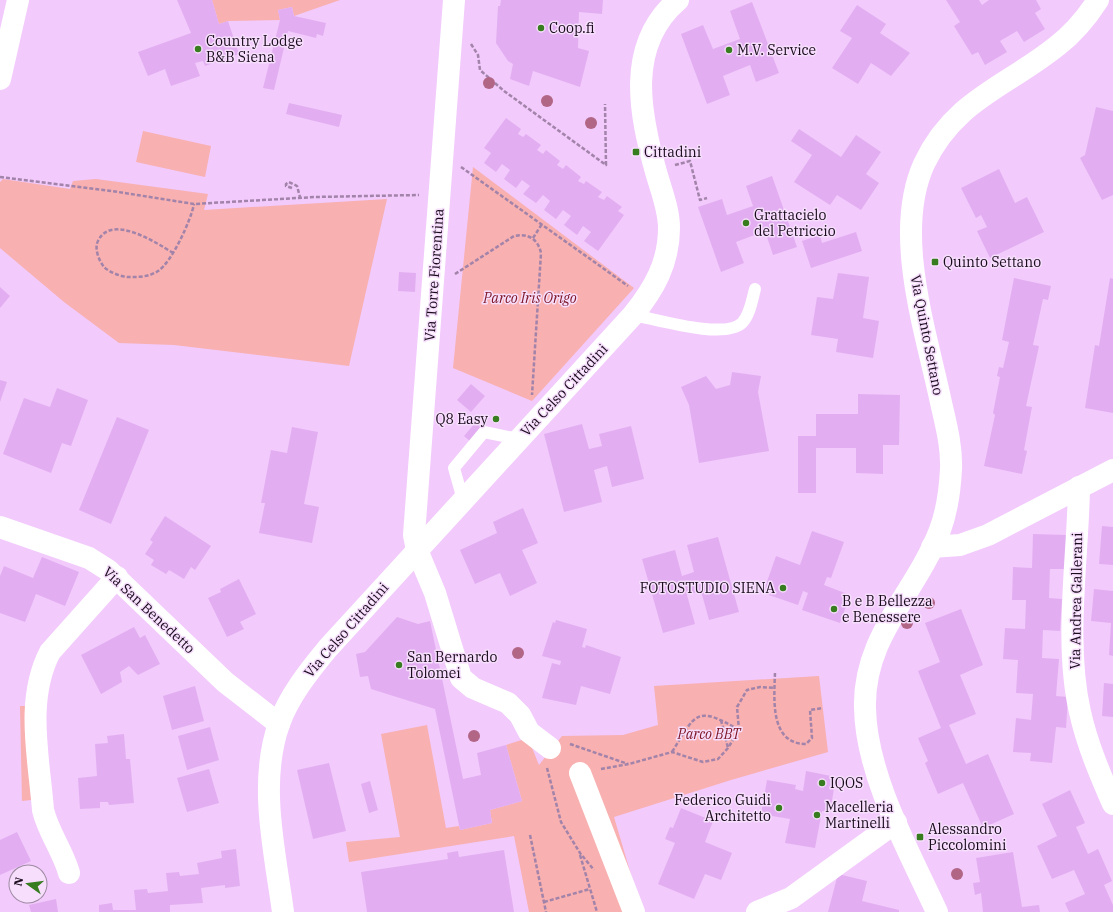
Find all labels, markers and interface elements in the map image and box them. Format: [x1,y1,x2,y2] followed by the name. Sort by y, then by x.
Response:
[549,19,595,37] place label: Coop.fi
[536,23,546,33] marker: Coop.fi
[206,32,303,66] place label: Country Lodge B&B Siena
[737,41,816,59] place label: M.V. Service
[193,44,203,54] marker: Country Lodge B&B Siena
[724,45,734,55] marker: M.V. Service
[644,143,701,161] place label: Cittadini
[631,147,641,157] marker: Cittadini
[754,206,836,240] place label: Grattacielo del Petriccio
[420,208,448,342] street label: Via Torre Fiorentina
[741,218,751,228] marker: Grattacielo del Petriccio
[943,253,1041,271] place label: Quinto Settano
[930,257,940,267] marker: Quinto Settano
[906,273,948,397] street label: Via Quinto Settano
[482,289,577,307] park label: Parco Iris Origo
[516,340,612,440] street label: Via Celso Cittadini
[435,410,489,428] place label: Q8 Easy
[491,414,501,424] marker: Q8 Easy
[1066,532,1086,670] street label: Via Andrea Gallerani
[99,563,199,657] street label: Via San Benedetto
[300,579,392,681] street label: Via Celso Cittadini
[640,579,775,597] place label: FOTOSTUDIO SIENA
[778,583,788,593] marker: FOTOSTUDIO SIENA
[842,592,933,626] place label: B e B Bellezza e Benessere
[829,604,839,614] marker: B e B Bellezza e Benessere
[407,648,497,682] place label: San Bernardo Tolomei
[394,660,404,670] marker: San Bernardo Tolomei
[677,725,742,743] park label: Parco BBT
[830,774,863,792] place label: IQOS
[817,778,827,788] marker: IQOS
[674,791,771,825] place label: Federico Guidi Architetto
[825,798,894,832] place label: Macelleria Martinelli
[774,803,784,813] marker: Federico Guidi Architetto
[812,810,822,820] marker: Macelleria Martinelli
[928,820,1006,854] place label: Alessandro Piccolomini
[915,832,925,842] marker: Alessandro Piccolomini
[8,864,48,904] north arrow
[10,875,26,887] text: N

